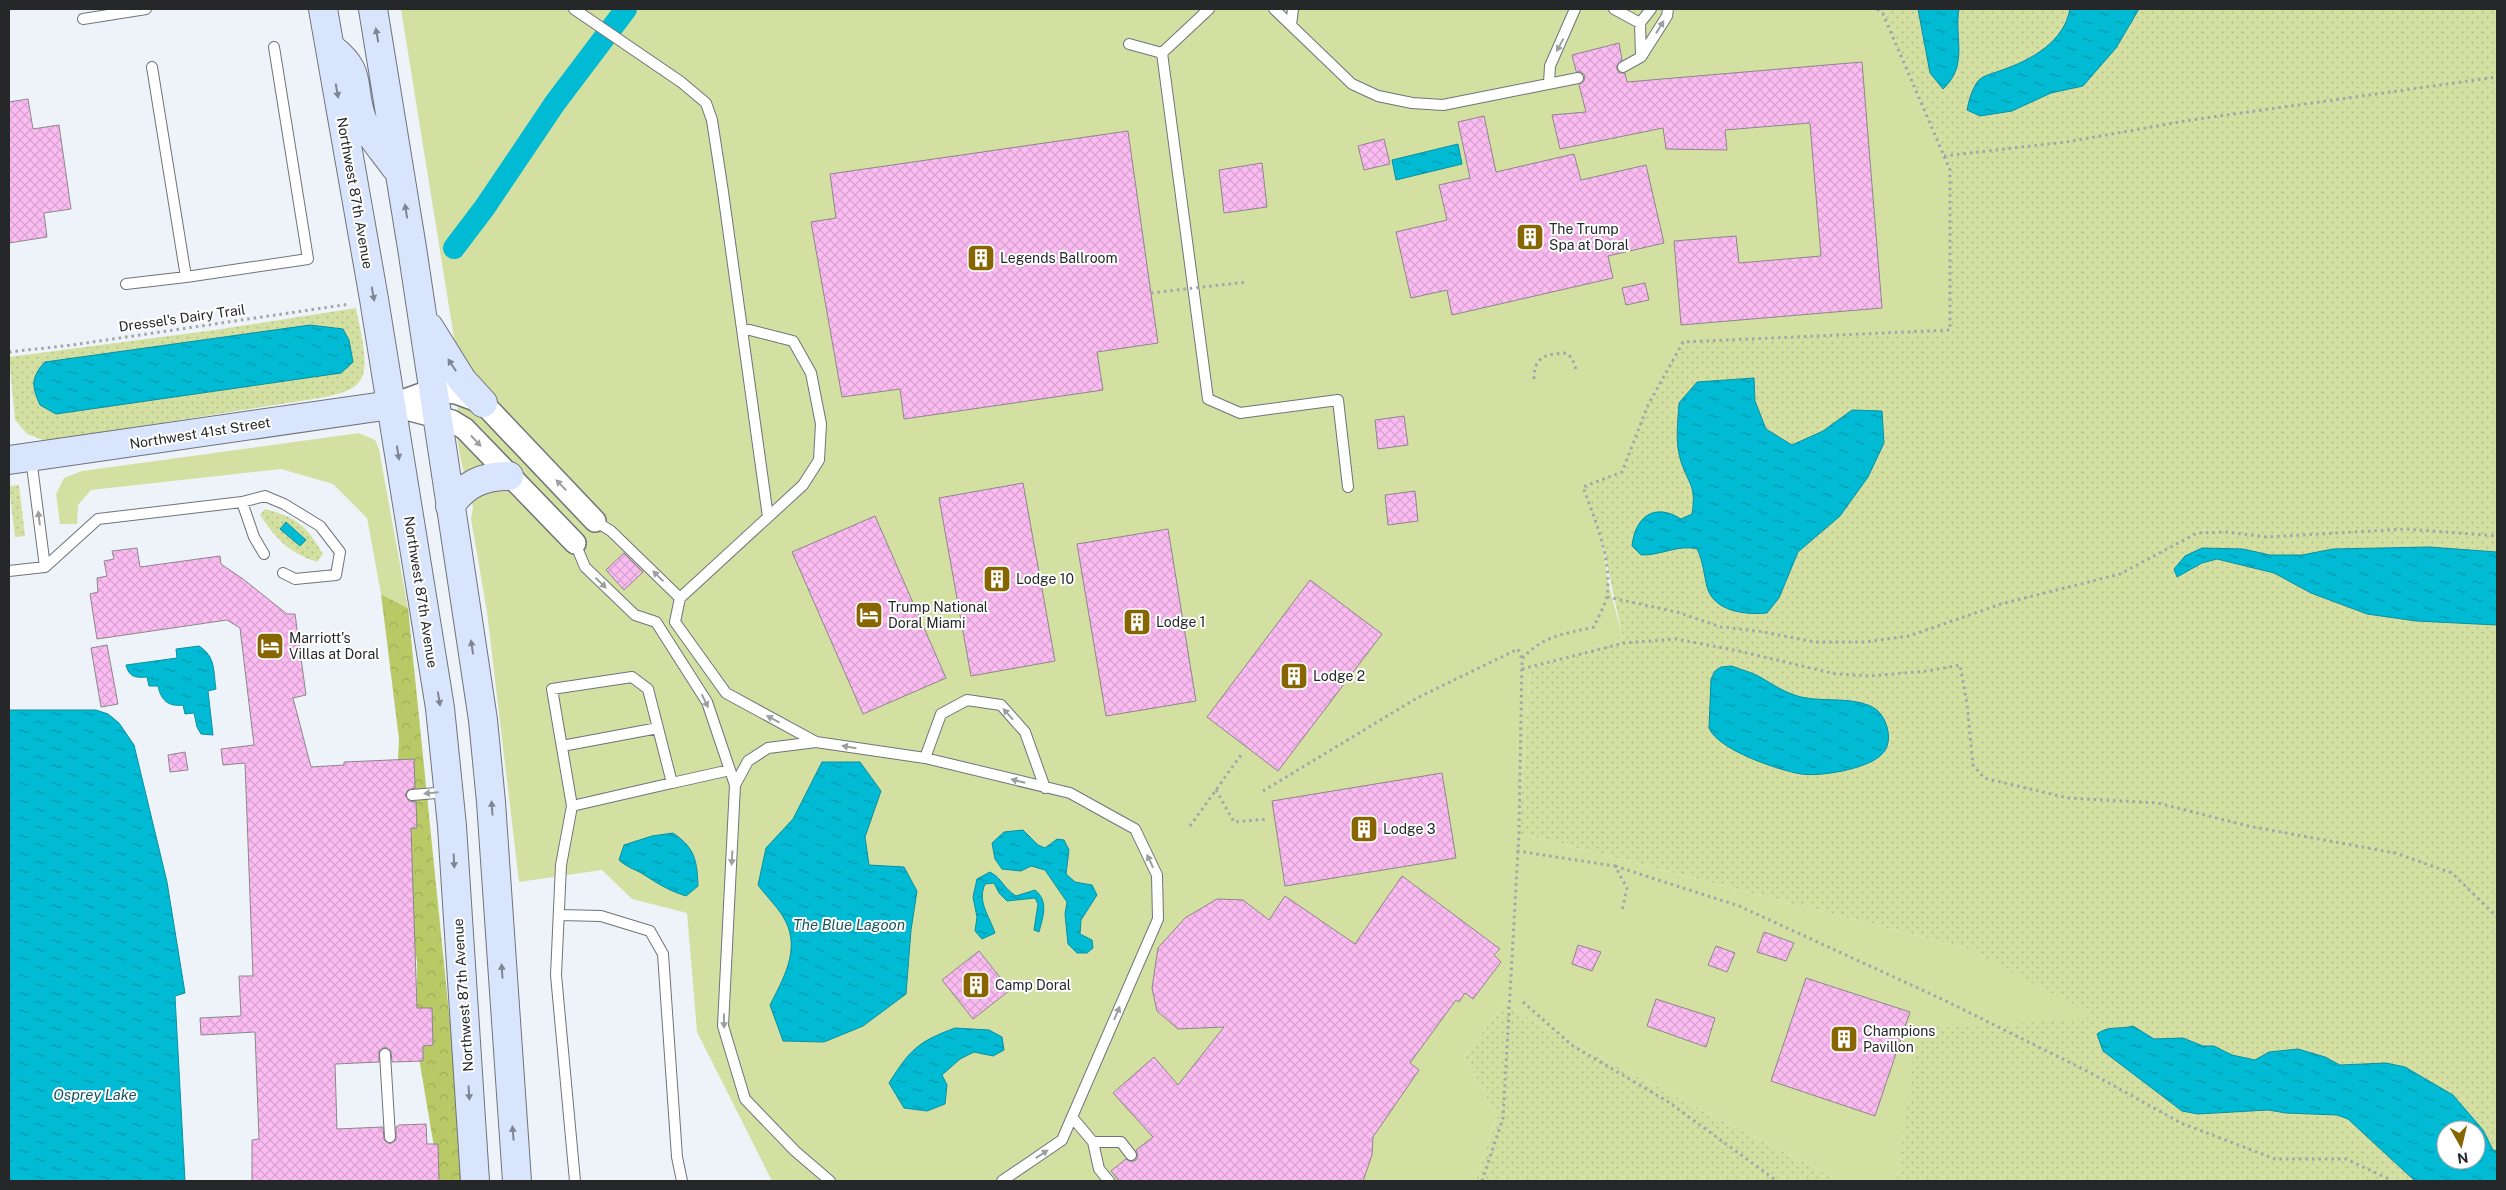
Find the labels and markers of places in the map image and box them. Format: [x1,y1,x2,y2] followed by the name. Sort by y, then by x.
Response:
[1549,221,1629,253] place label: The Trump Spa at Doral
[1515,222,1545,252] building icon: The Trump Spa at Doral
[966,243,996,273] building icon: Legends Ballroom
[1000,250,1118,266] place label: Legends Ballroom
[982,564,1012,594] building icon: Lodge 10
[1016,571,1074,587] place label: Lodge 10
[888,599,988,631] place label: Trump National Doral Miami
[854,600,884,630] hotel icon: Trump National Doral Miami
[1122,607,1152,637] building icon: Lodge 1
[1156,614,1205,630] place label: Lodge 1
[289,630,379,662] place label: Marriott's Villas at Doral
[255,631,285,661] hotel icon: Marriott's Villas at Doral
[1279,661,1309,691] building icon: Lodge 2
[1313,668,1365,684] place label: Lodge 2
[1349,814,1379,844] building icon: Lodge 3
[1383,821,1436,837] place label: Lodge 3
[961,970,991,1000] building icon: Camp Doral
[995,977,1071,993] place label: Camp Doral
[1863,1023,1935,1055] place label: Champions Pavillon
[1829,1024,1859,1054] building icon: Champions Pavillon

